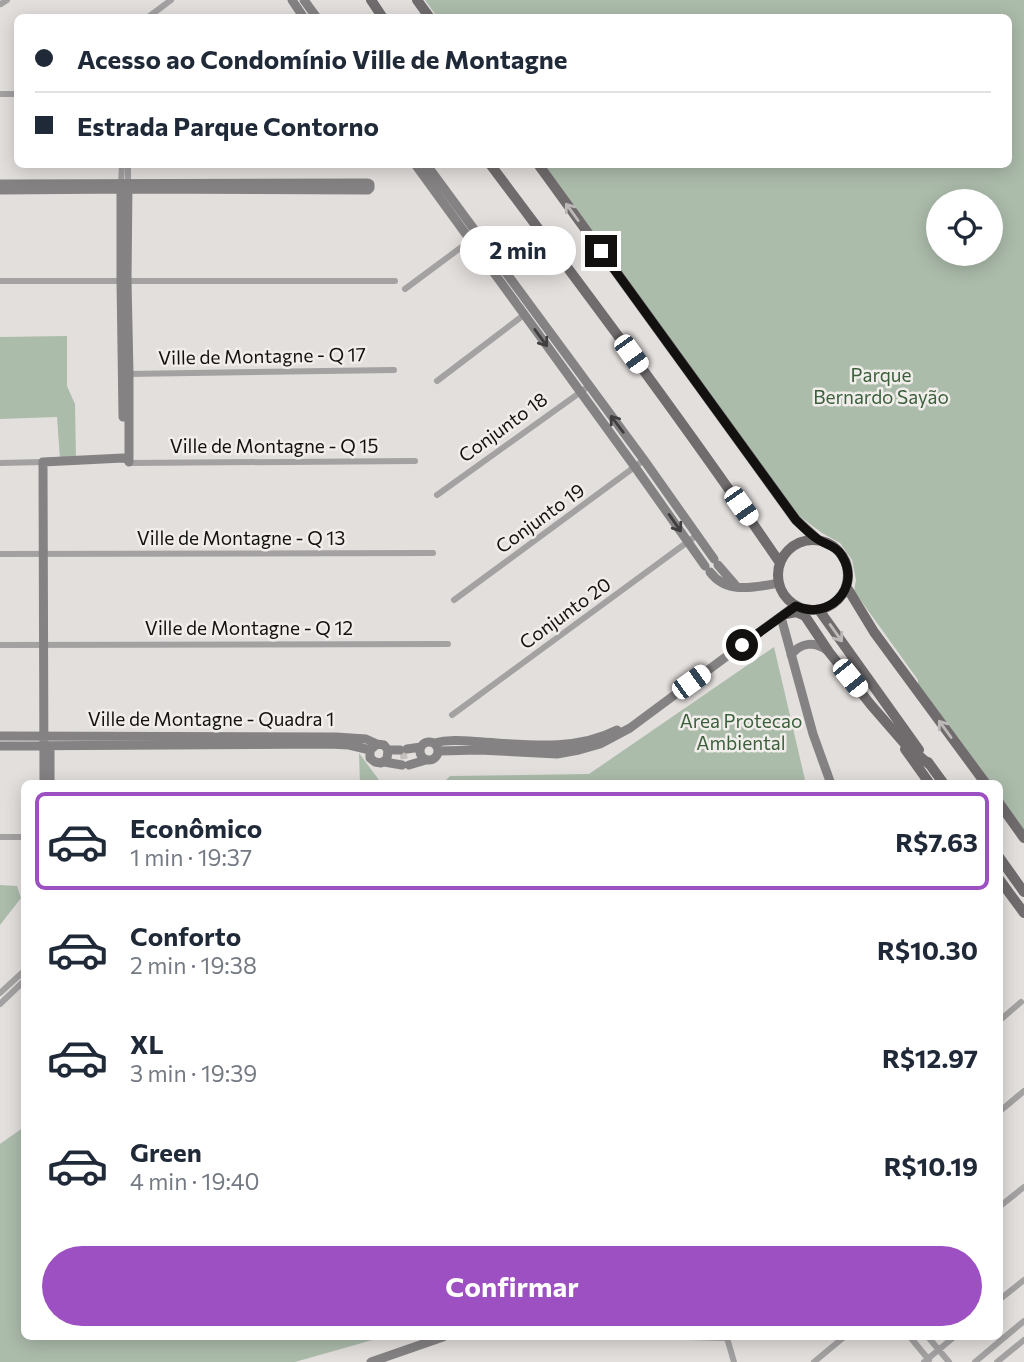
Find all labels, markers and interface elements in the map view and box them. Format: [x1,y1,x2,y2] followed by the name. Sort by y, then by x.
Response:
[77,43,568,74] text: Acesso ao Condomínio Ville de Montagne
[77,110,379,141] text: Estrada Parque Contorno
[926,189,1003,266] map controls
[926,189,1003,266] button: locate
[565,203,579,222] one-way arrow
[461,226,576,276] callout: 2 min
[585,235,617,267] route end
[489,236,547,264] text: 2 min
[534,329,549,347] one-way arrow
[611,331,652,377] car
[158,342,366,369] street label: Ville de Montagne - Q 17
[813,363,949,408] park label: Parque Bernardo Sayão
[454,387,551,466] street label: Conjunto 18
[610,415,624,434] one-way arrow
[170,434,378,457] street label: Ville de Montagne - Q 15
[491,478,588,557] street label: Conjunto 19
[721,483,762,529] car
[668,513,682,532] one-way arrow
[137,526,345,549] street label: Ville de Montagne - Q 13
[515,572,615,653] street label: Conjunto 20
[145,616,353,639] street label: Ville de Montagne - Q 12
[828,623,843,642] one-way arrow
[726,629,758,661] route start
[829,655,872,701] car
[668,661,715,703] car
[88,707,334,730] street label: Ville de Montagne - Quadra 1
[680,709,802,754] park label: Area Protecao Ambiental
[938,720,953,739] one-way arrow
[46,810,109,873] icon: car
[130,812,262,843] text: Econômico
[895,826,978,857] text: R$7.63
[130,843,252,871] text: 1 min · 19:37
[46,918,109,981] icon: car
[130,920,241,951] text: Conforto
[877,934,978,965] text: R$10.30
[130,951,257,979] text: 2 min · 19:38
[46,1026,109,1089] icon: car
[130,1028,164,1059] text: XL
[882,1042,978,1073] text: R$12.97
[130,1059,257,1087] text: 3 min · 19:39
[46,1134,109,1197] icon: car
[130,1136,202,1167] text: Green
[884,1150,978,1181] text: R$10.19
[130,1167,260,1195] text: 4 min · 19:40
[42,1246,982,1326] button: Confirmar

